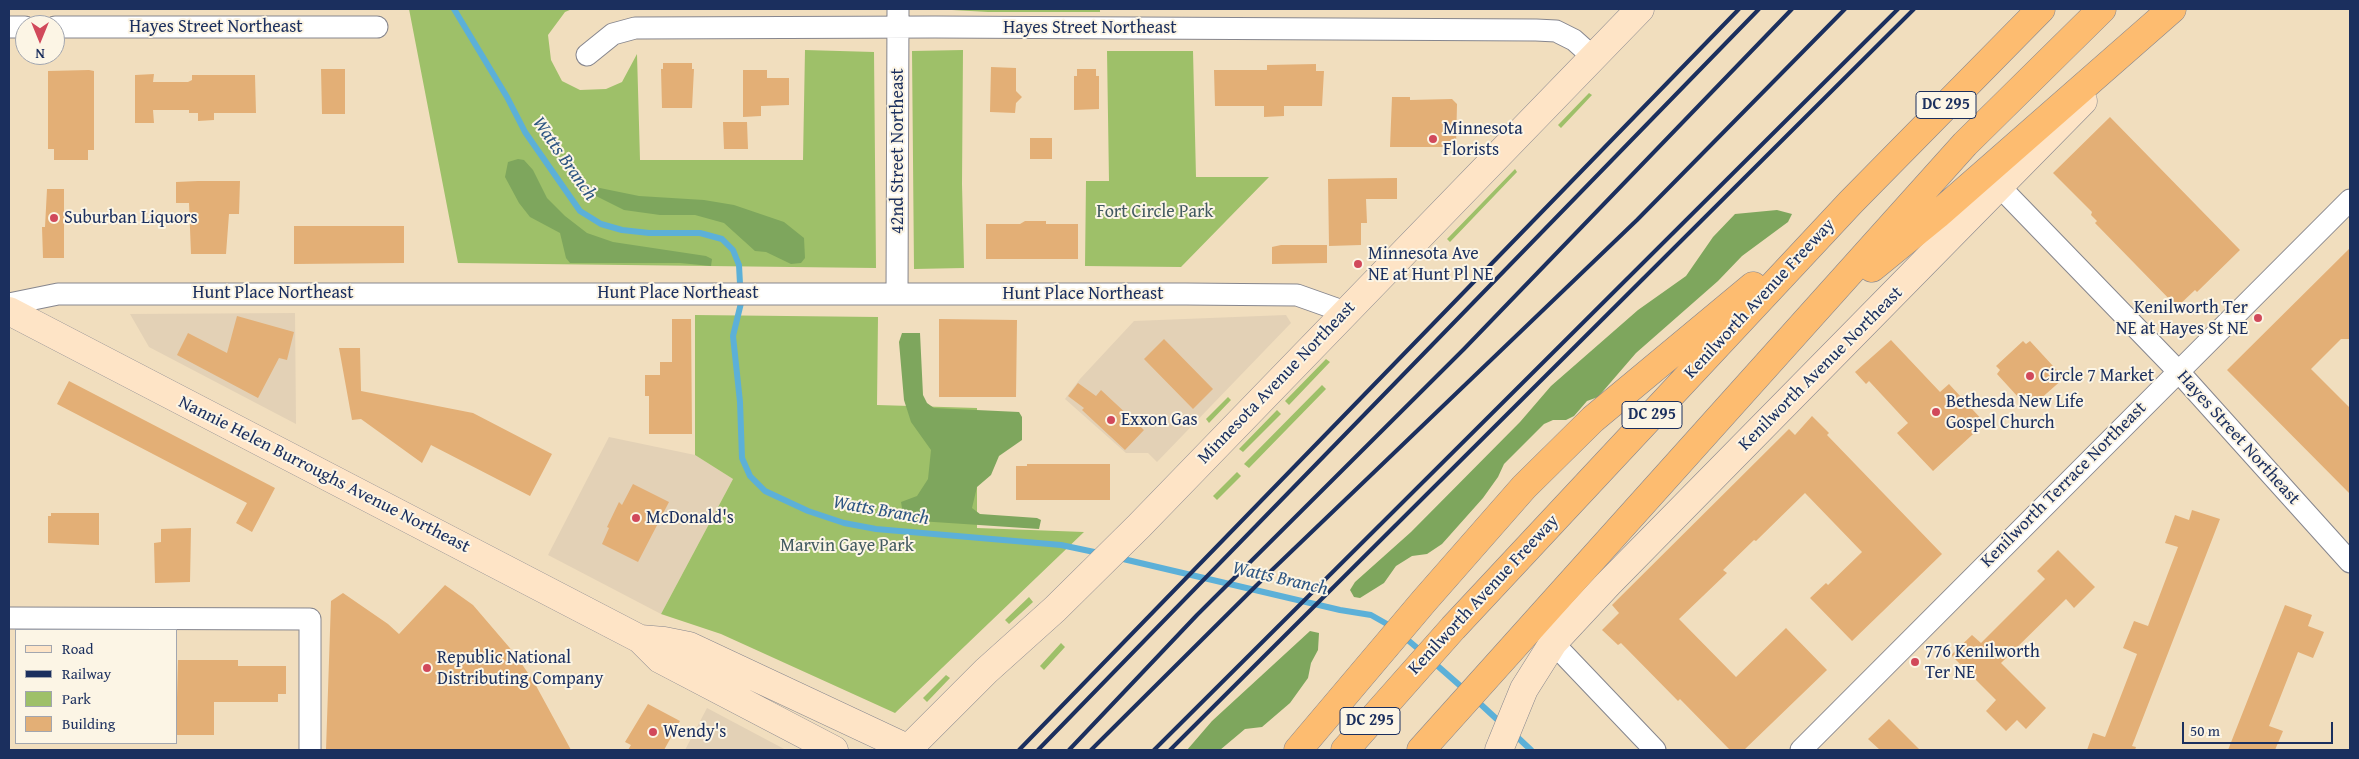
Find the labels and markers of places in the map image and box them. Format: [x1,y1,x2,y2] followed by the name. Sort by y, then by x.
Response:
[1443,118,1523,160] place label: Minnesota Florists
[1427,133,1439,145] marker: Minnesota Florists
[64,207,198,229] place label: Suburban Liquors
[48,212,60,224] marker: Suburban Liquors
[1368,243,1493,286] place label: Minnesota Ave NE at Hunt Pl NE
[1352,258,1364,270] marker: Minnesota Ave NE at Hunt Pl NE
[2116,297,2248,340] place label: Kenilworth Ter NE at Hayes St NE
[2252,312,2264,324] marker: Kenilworth Ter NE at Hayes St NE
[2040,365,2154,387] place label: Circle 7 Market
[2024,370,2036,382] marker: Circle 7 Market
[1946,391,2084,434] place label: Bethesda New Life Gospel Church
[1930,406,1942,418] marker: Bethesda New Life Gospel Church
[1121,409,1198,431] place label: Exxon Gas
[1105,414,1117,426] marker: Exxon Gas
[646,507,734,529] place label: McDonald's
[630,512,642,524] marker: McDonald's
[1925,641,2040,684] place label: 776 Kenilworth Ter NE
[437,647,603,690] place label: Republic National Distributing Company
[1909,656,1921,668] marker: 776 Kenilworth Ter NE
[421,662,433,674] marker: Republic National Distributing Company
[663,721,727,743] place label: Wendy's
[647,726,659,738] marker: Wendy's

